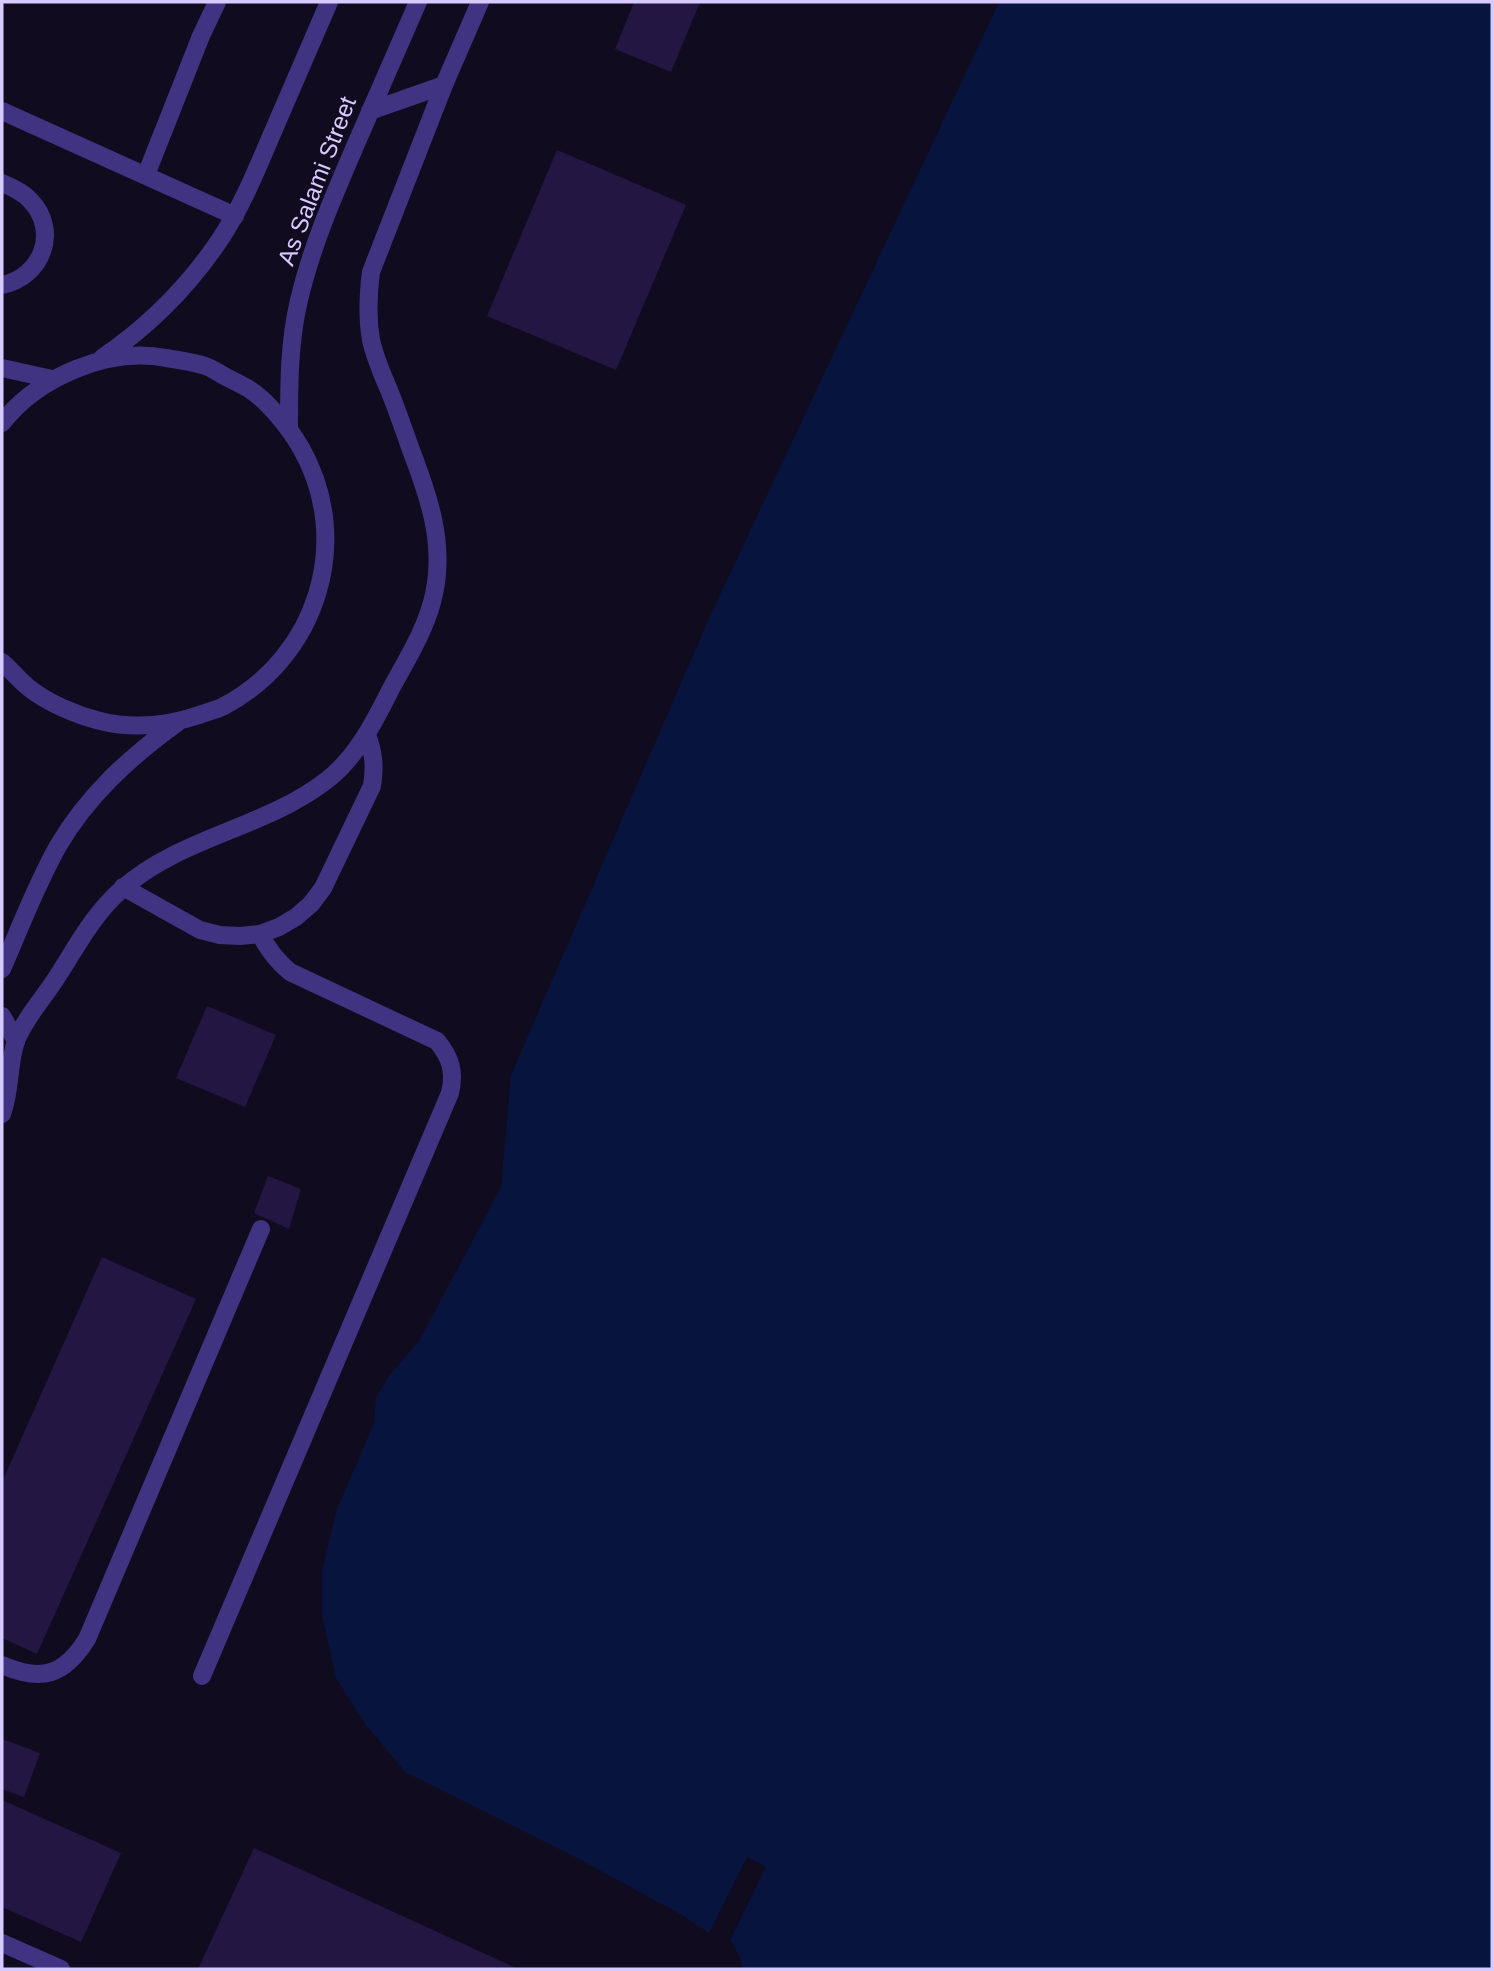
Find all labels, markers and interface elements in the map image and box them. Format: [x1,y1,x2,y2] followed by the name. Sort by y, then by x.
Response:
[272,92,361,269] street label: As Salami Street

